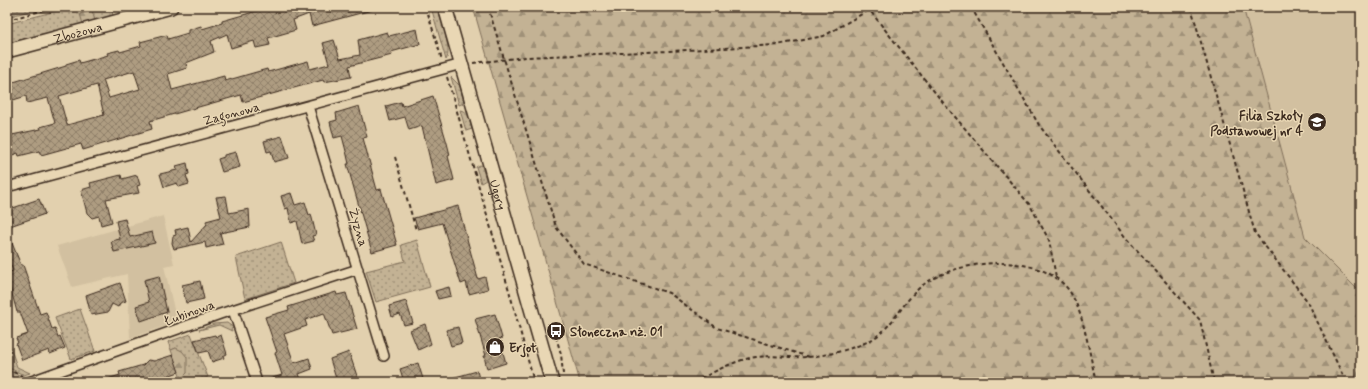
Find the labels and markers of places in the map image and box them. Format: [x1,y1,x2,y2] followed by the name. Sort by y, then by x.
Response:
[1210,108,1303,141] place label: Filia Szkoły Podstawowej nr 4
[1306,111,1328,133] school or university icon: Filia Szkoły Podstawowej nr 4
[545,320,567,342] bus stop icon: Słoneczna nż. 01
[570,324,663,341] place label: Słoneczna nż. 01
[484,336,506,358] shop icon: Erjot
[509,340,538,358] place label: Erjot

